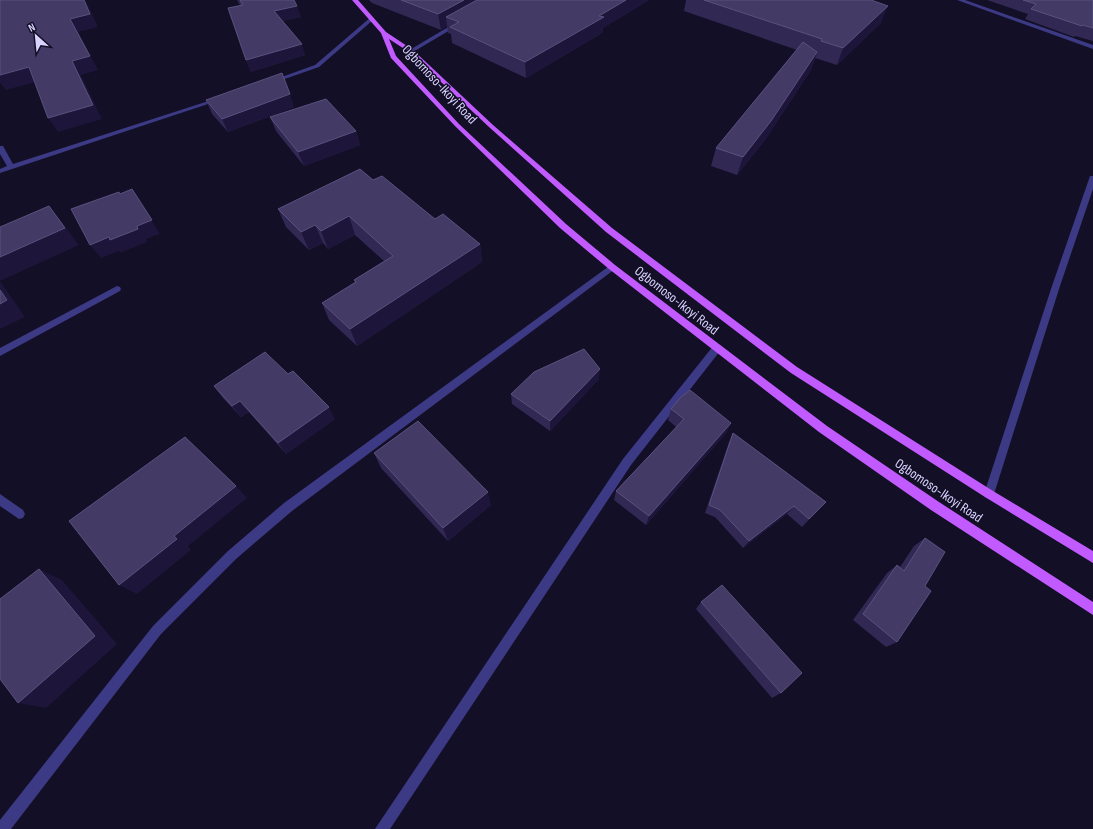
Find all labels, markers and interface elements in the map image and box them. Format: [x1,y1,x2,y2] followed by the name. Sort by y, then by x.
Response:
[16,16,56,56] north arrow
[26,20,37,35] text: N
[399,41,481,128] street label: Ogbomoso-Ikoyi Road
[631,262,722,339] street label: Ogbomoso-Ikoyi Road
[892,455,986,526] street label: Ogbomoso-Ikoyi Road

